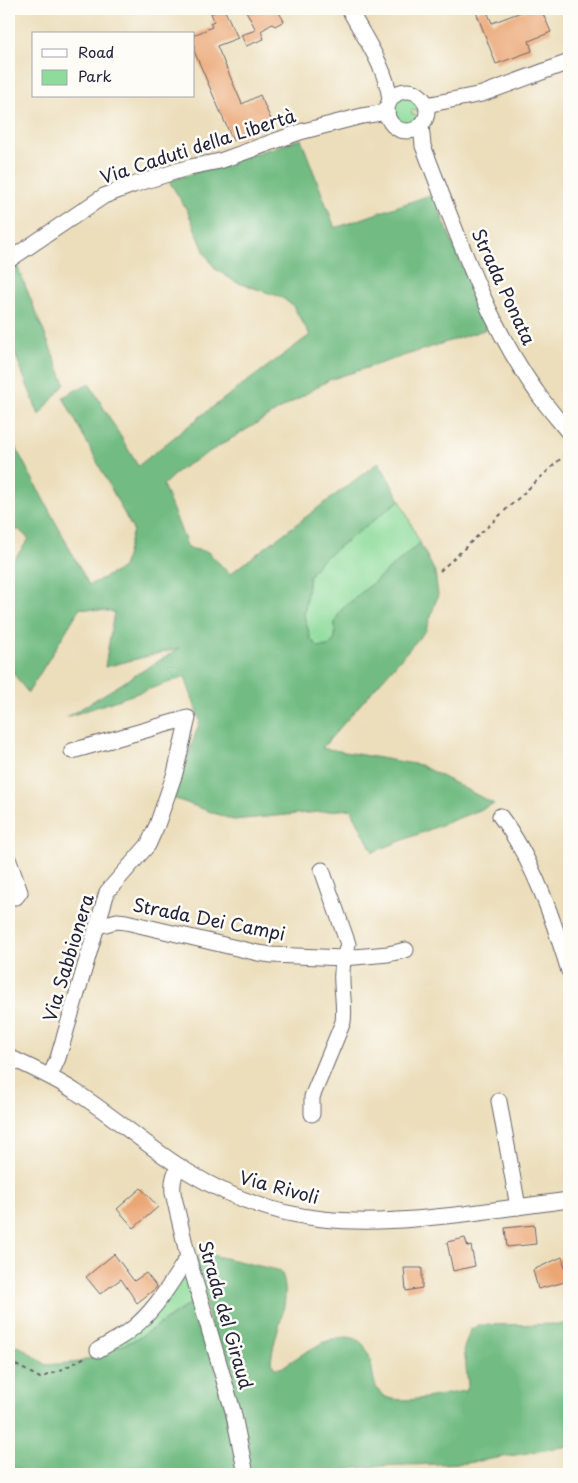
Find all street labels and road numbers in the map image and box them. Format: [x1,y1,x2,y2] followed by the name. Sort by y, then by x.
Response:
[96,101,299,190] street label: Via Caduti della Libertà
[466,224,543,350] street label: Strada Ponata
[35,890,100,1025] street label: Via Sabbionera
[131,890,288,947] street label: Strada Dei Campi
[237,1163,322,1210] street label: Via Rivoli
[192,1237,261,1392] street label: Strada del Giraud

